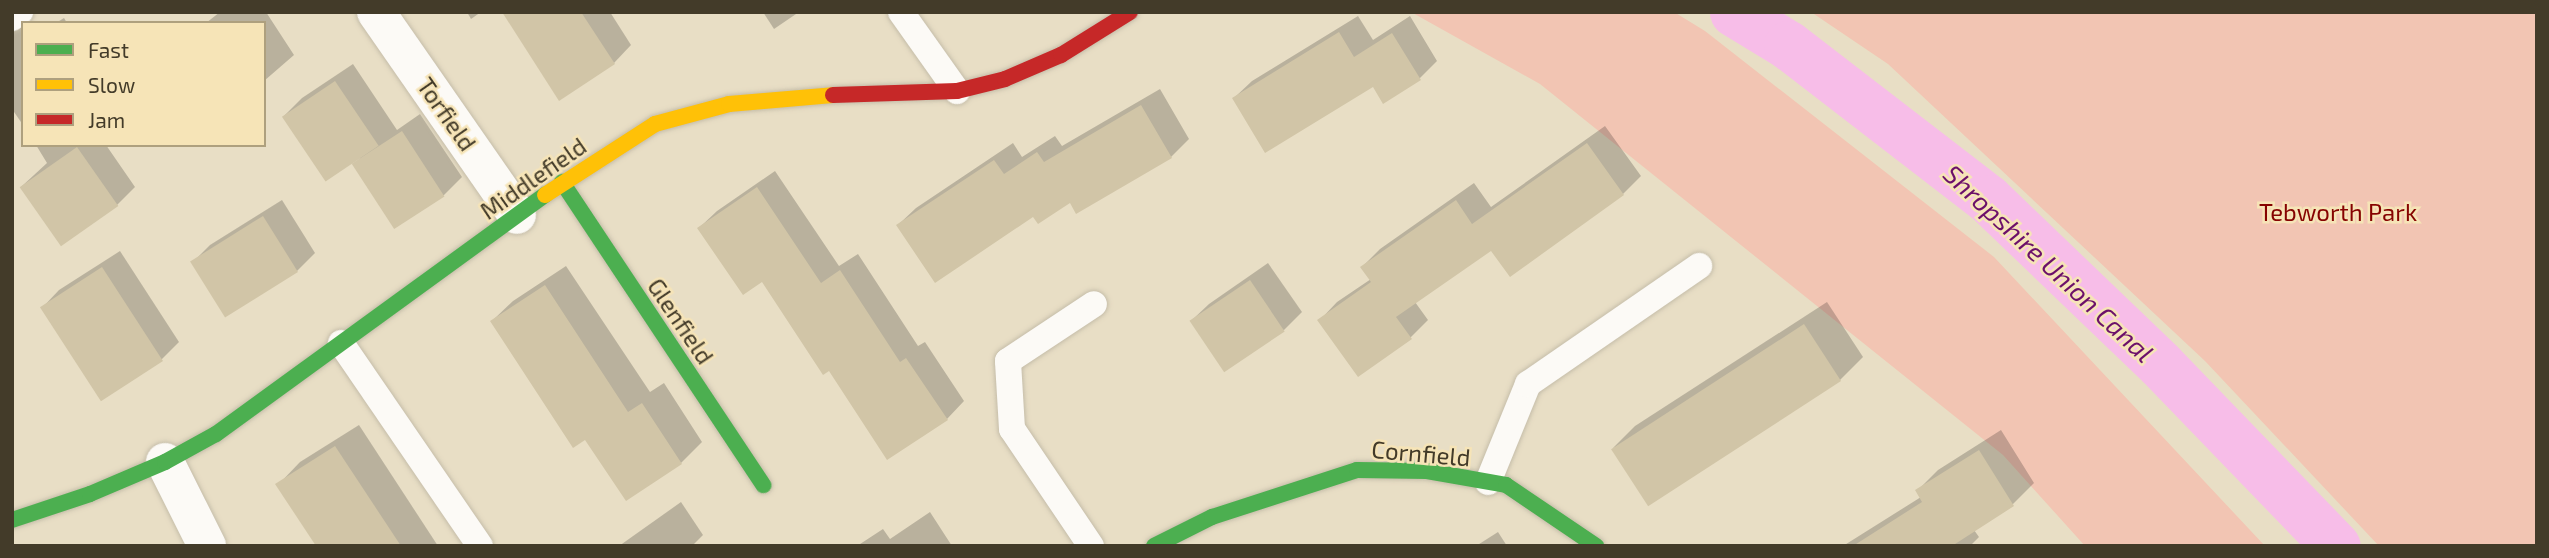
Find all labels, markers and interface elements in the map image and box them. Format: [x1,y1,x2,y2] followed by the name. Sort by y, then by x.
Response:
[21,21,266,147] legend
[88,37,129,62] text: Fast
[88,72,135,97] text: Slow
[411,72,483,156] street label: Torfield
[88,107,125,132] text: Jam
[474,131,592,225] street label: Middlefield
[1938,158,2160,368] water label: Shropshire Union Canal
[2259,198,2417,226] park label: Tebworth Park
[642,273,720,369] street label: Glenfield
[1370,434,1472,472] street label: Cornfield

